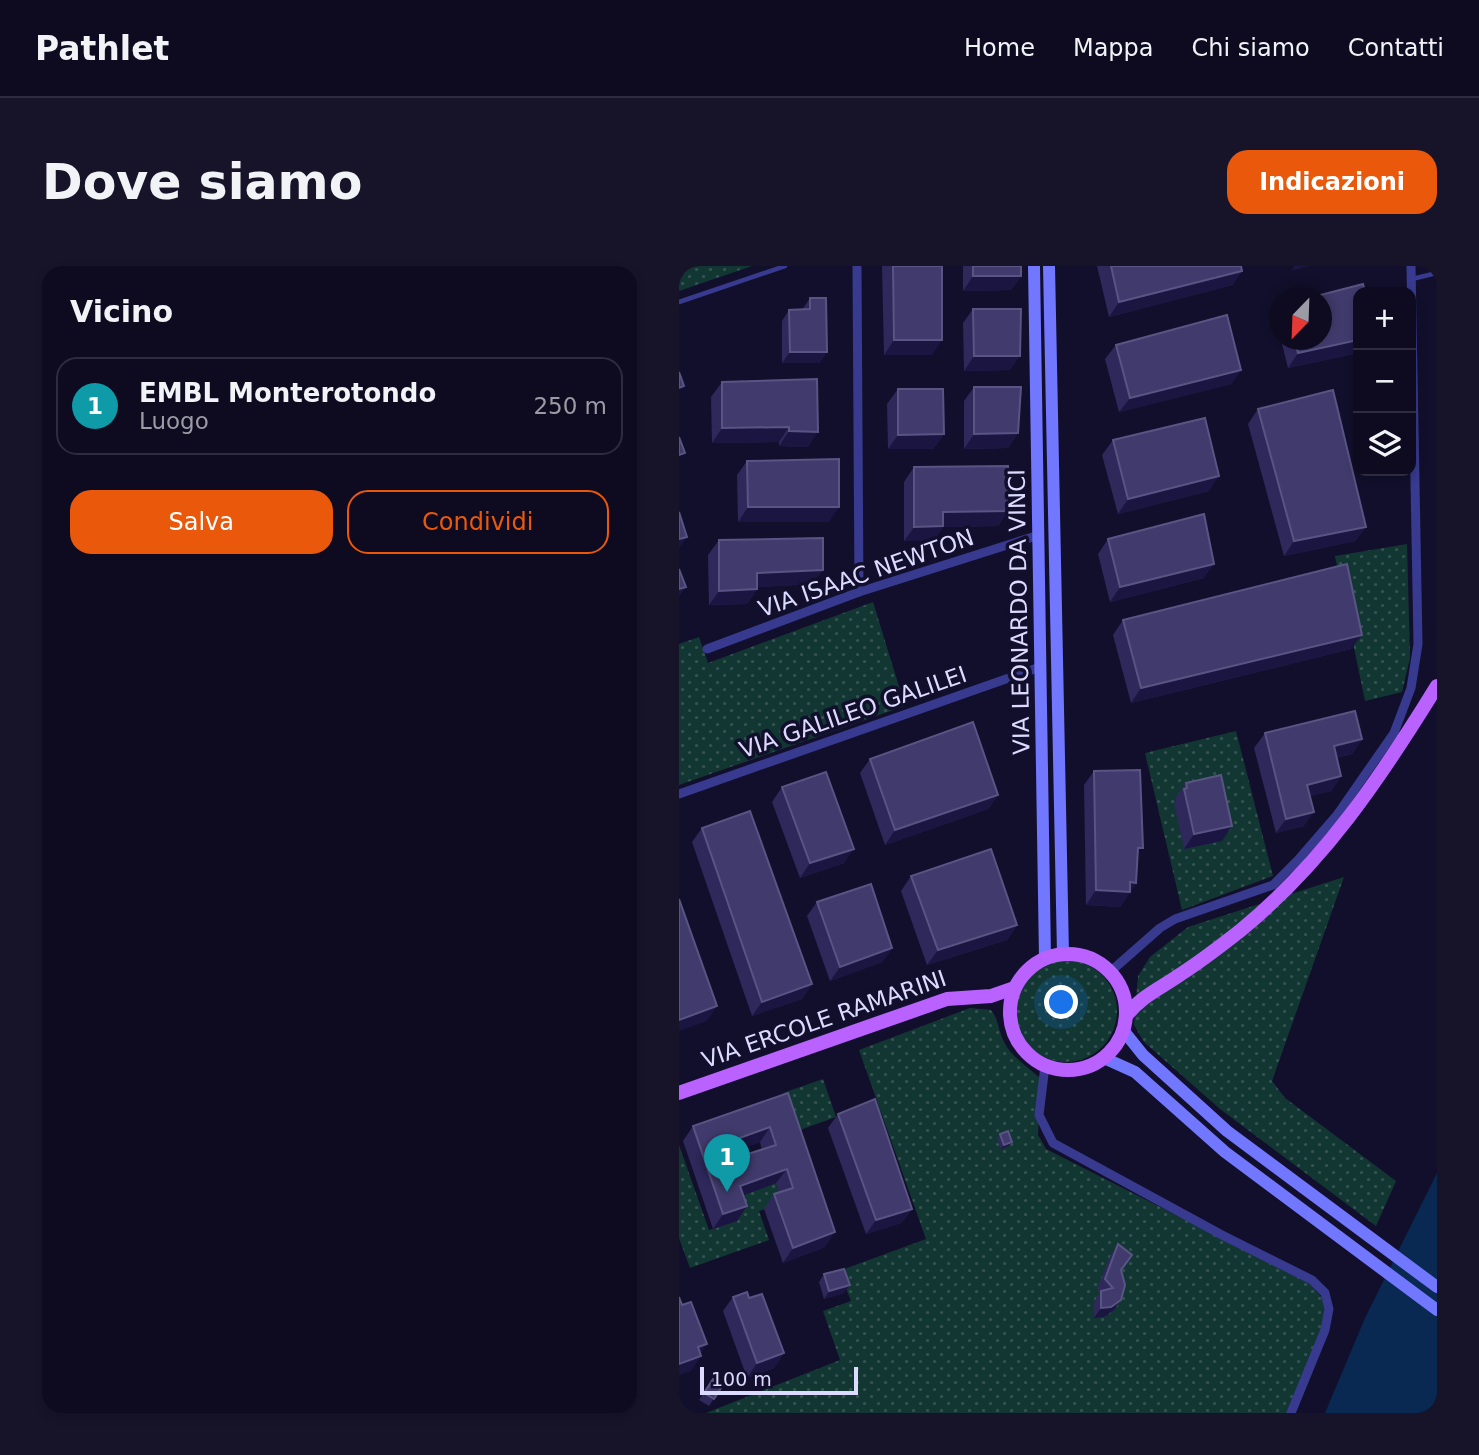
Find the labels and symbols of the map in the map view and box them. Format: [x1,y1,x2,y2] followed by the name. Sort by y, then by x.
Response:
[1269,287,1332,350] north arrow
[1004,469,1034,755] street label: VIA LEONARDO DA VINCI
[755,524,977,622] street label: VIA ISAAC NEWTON
[736,661,970,763] street label: VIA GALILEO GALILEI
[698,965,950,1073] street label: VIA ERCOLE RAMARINI
[1044,985,1078,1019] your location
[704,1134,750,1192] pin: 1
[700,1364,857,1396] scale bar

